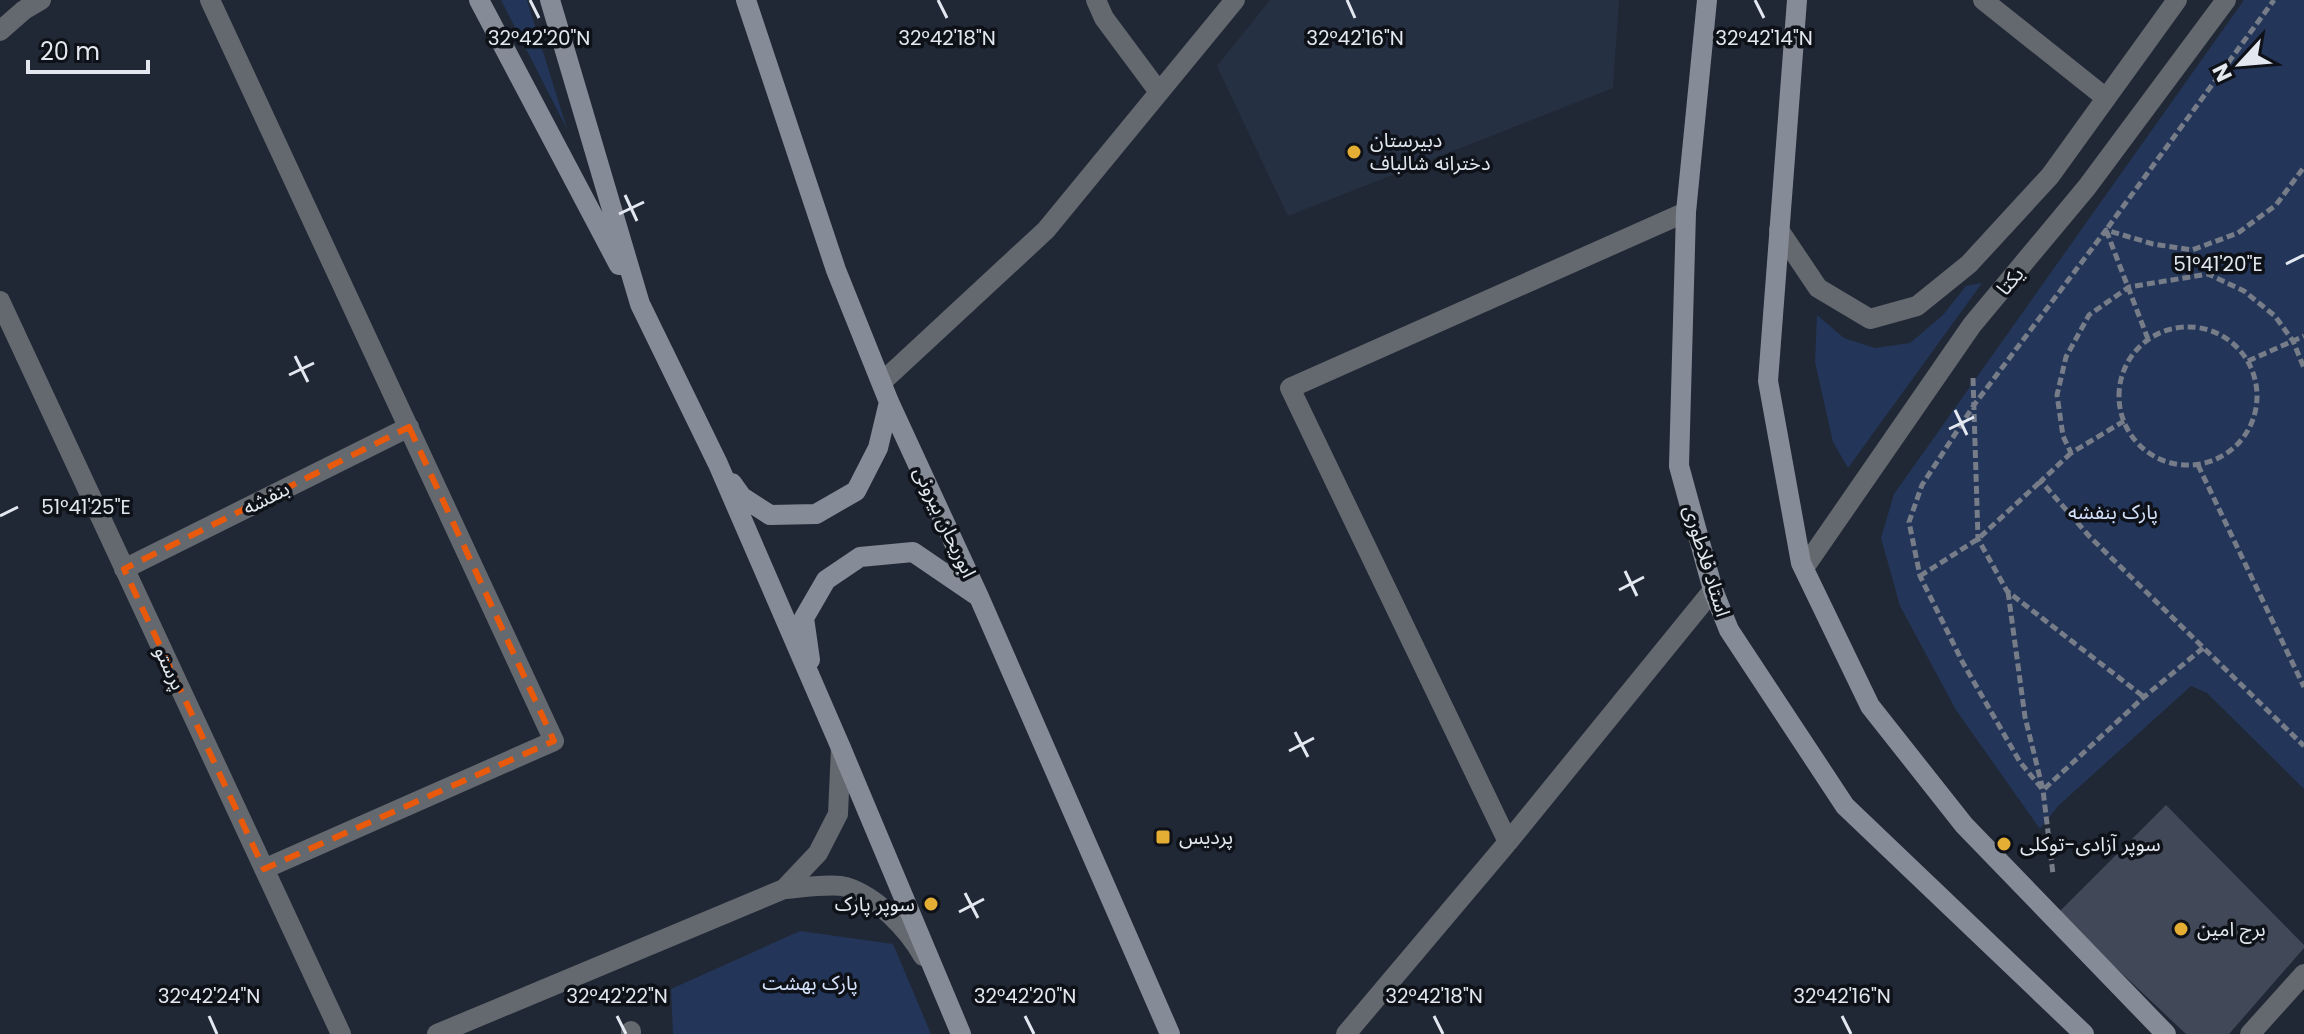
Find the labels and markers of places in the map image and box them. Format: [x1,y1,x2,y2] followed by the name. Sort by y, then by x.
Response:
[1370,126,1490,177] place label: دبیرستان دخترانه شالباف
[1345,143,1363,161] marker: دبیرستان دخترانه شالباف
[1179,823,1233,851] place label: پردیس
[1154,828,1172,846] marker: پردیس
[2020,830,2161,858] place label: سوپر آزادی-توکلی
[1995,835,2013,853] marker: سوپر آزادی-توکلی
[835,890,915,918] place label: سوپر پارک
[922,895,940,913] marker: سوپر پارک
[2197,915,2266,944] place label: برج امین
[2172,920,2190,938] marker: برج امین

